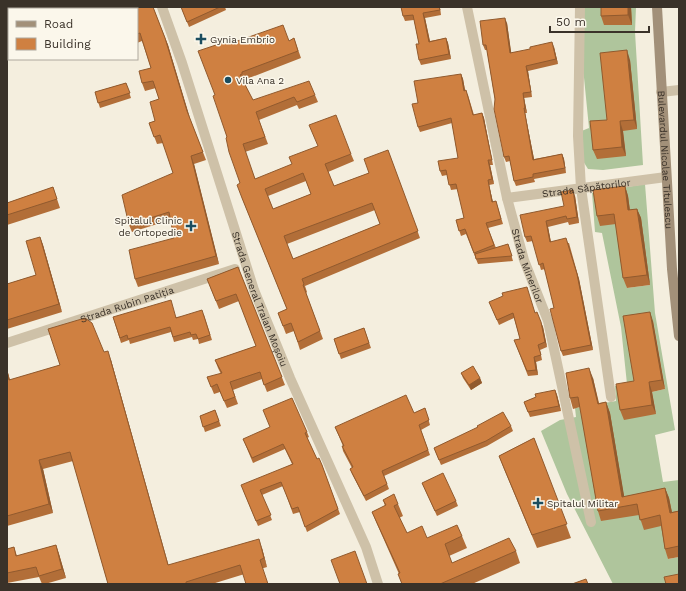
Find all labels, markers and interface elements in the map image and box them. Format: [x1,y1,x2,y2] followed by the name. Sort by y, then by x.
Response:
[8,8,138,60] legend
[550,8,649,34] scale bar
[556,15,586,29] text: 50 m
[44,17,73,31] text: Road
[195,33,207,45] marker: Gynia Embrio
[210,34,275,45] place label: Gynia Embrio
[44,37,91,51] text: Building
[223,75,233,85] marker: Vila Ana 2
[236,75,284,86] place label: Vila Ana 2
[656,90,675,229] street label: Bulevardul Nicolae Titulescu
[541,177,631,199] street label: Strada Săpătorilor
[114,215,182,238] place label: Spitalul Clinic de Ortopedie
[185,220,197,232] marker: Spitalul Clinic de Ortopedie
[510,227,545,305] street label: Strada Minerilor
[230,230,290,368] street label: Strada General Traian Moșoiu
[79,284,175,325] street label: Strada Rubin Patiția
[532,497,544,509] marker: Spitalul Militar
[547,498,618,509] place label: Spitalul Militar

